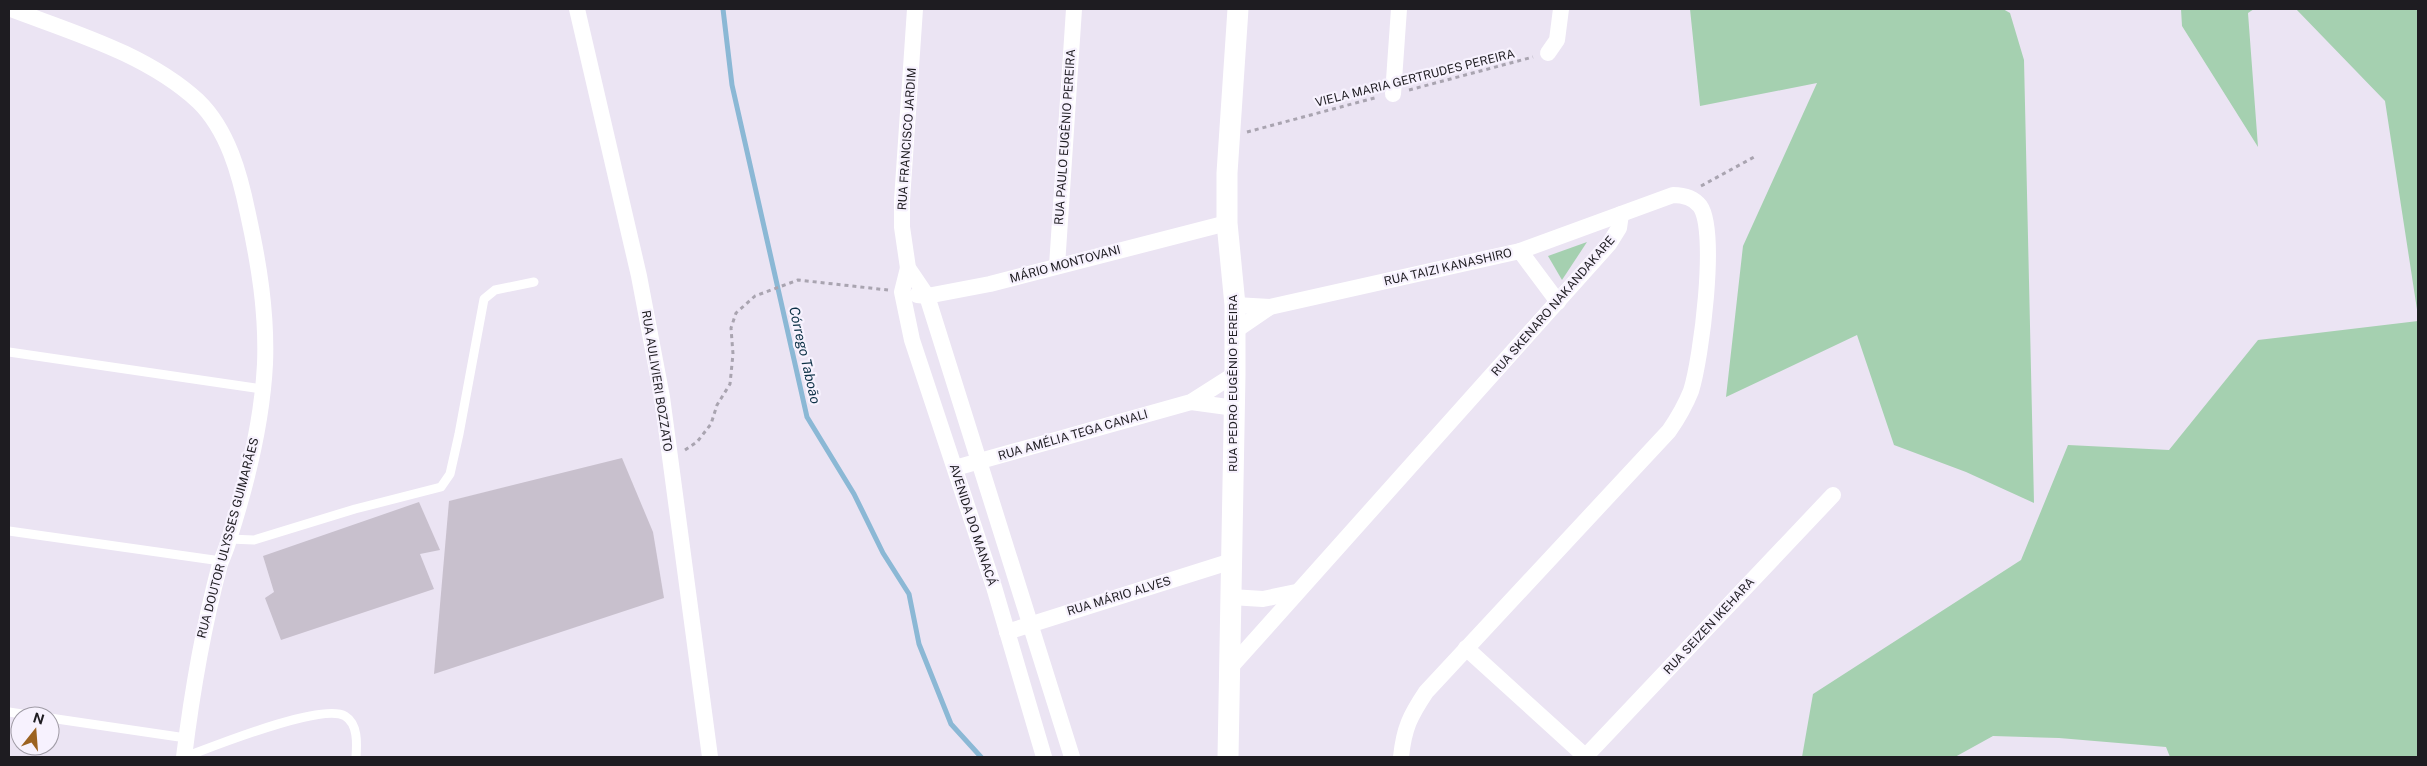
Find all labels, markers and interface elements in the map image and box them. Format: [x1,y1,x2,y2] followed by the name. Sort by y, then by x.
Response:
[1314,46,1517,110] street label: VIELA MARIA GERTRUDES PEREIRA
[1052,48,1078,225] street label: RUA PAULO EUGÊNIO PEREIRA
[895,67,919,211] street label: RUA FRANCISCO JARDIM
[1488,233,1618,379] street label: RUA SKENARO NAKANDAKARE
[1008,242,1122,286] street label: MÁRIO MONTOVANI
[1383,245,1514,289] street label: RUA TAIZI KANASHIRO
[1226,294,1240,472] street label: RUA PEDRO EUGÊNIO PEREIRA
[786,305,824,406] water label: Córrego Taboão
[639,309,675,453] street label: RUA AULIVIERI BOZZATO
[997,407,1149,463] street label: RUA AMÉLIA TEGA CANALI
[194,436,262,640] street label: RUA DOUTOR ULYSSES GUIMARÃES
[947,462,1000,588] street label: AVENIDA DO MANACÁ
[1065,574,1173,618] street label: RUA MÁRIO ALVES
[1661,574,1758,677] street label: RUA SEIZEN IKEHARA
[10,706,60,756] north arrow
[31,709,46,728] text: N

